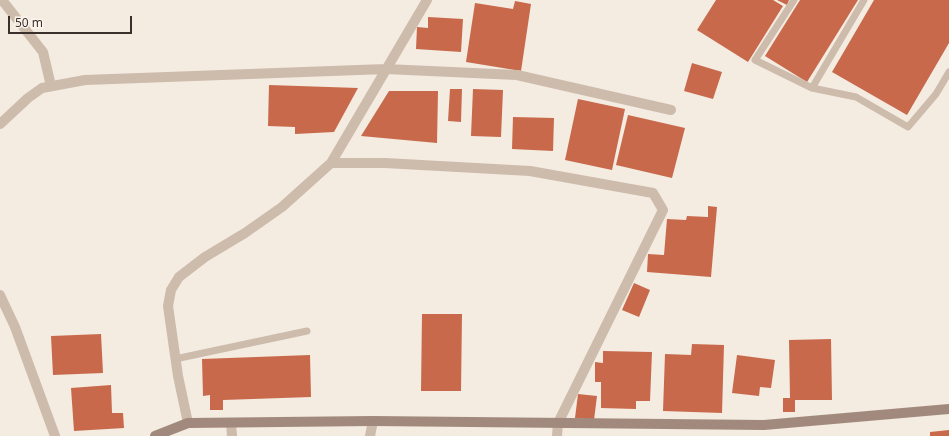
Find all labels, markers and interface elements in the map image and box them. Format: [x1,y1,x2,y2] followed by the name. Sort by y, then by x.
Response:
[10,8,134,34] scale bar
[15,14,43,31] text: 50 m

